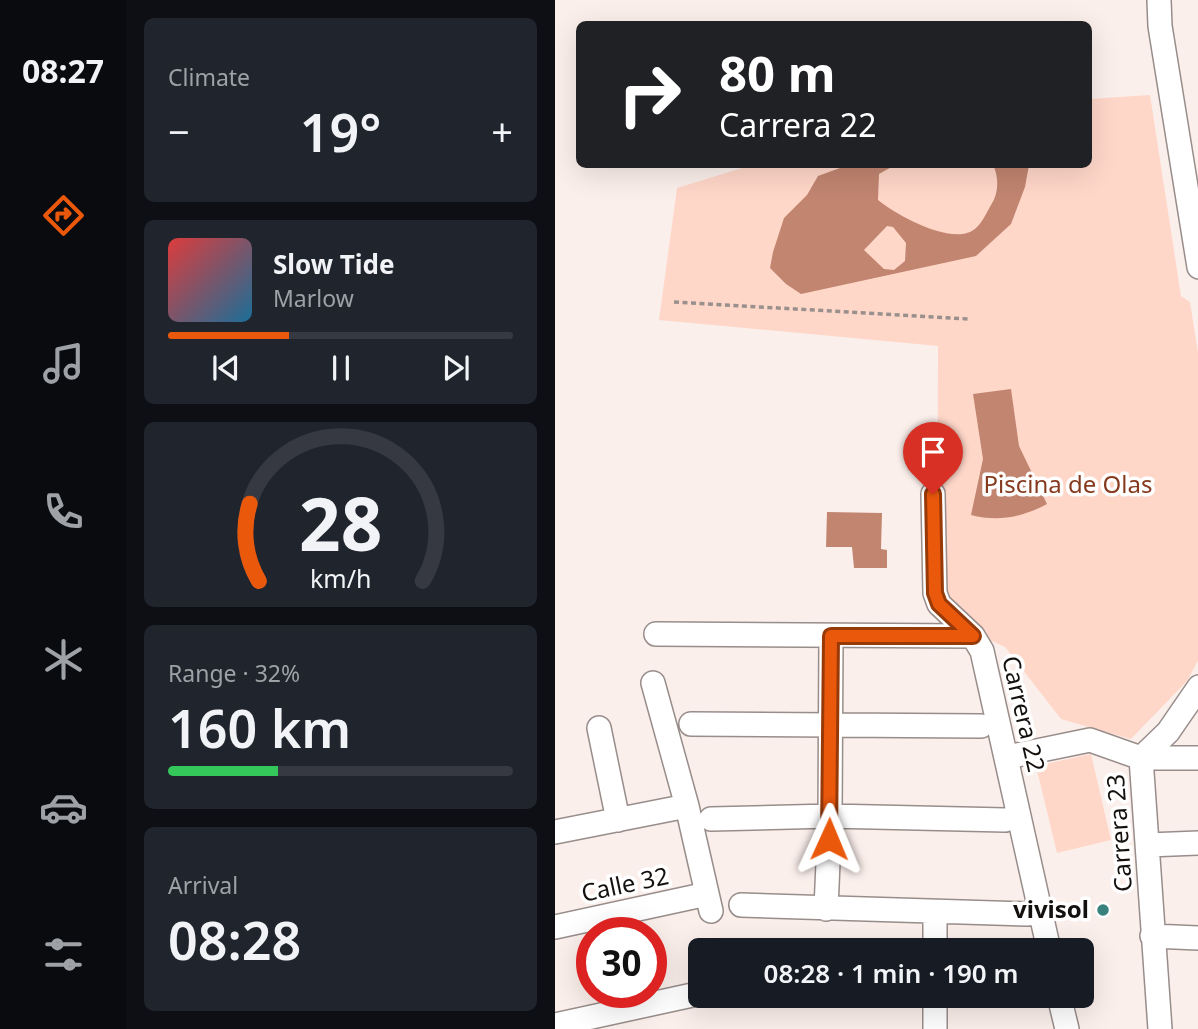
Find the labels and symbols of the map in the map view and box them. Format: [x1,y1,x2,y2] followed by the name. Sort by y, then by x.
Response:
[903,422,963,494] pin
[984,467,1152,500] park label: Piscina de Olas
[995,652,1054,775] street label: Carrera 22
[1098,773,1139,893] street label: Carrera 23
[792,802,866,876] position arrow
[578,858,671,909] street label: Calle 32
[1013,892,1089,925] place label: vivisol
[1095,902,1111,918] marker: vivisol
[576,917,667,1008] speed limit sign: 30

